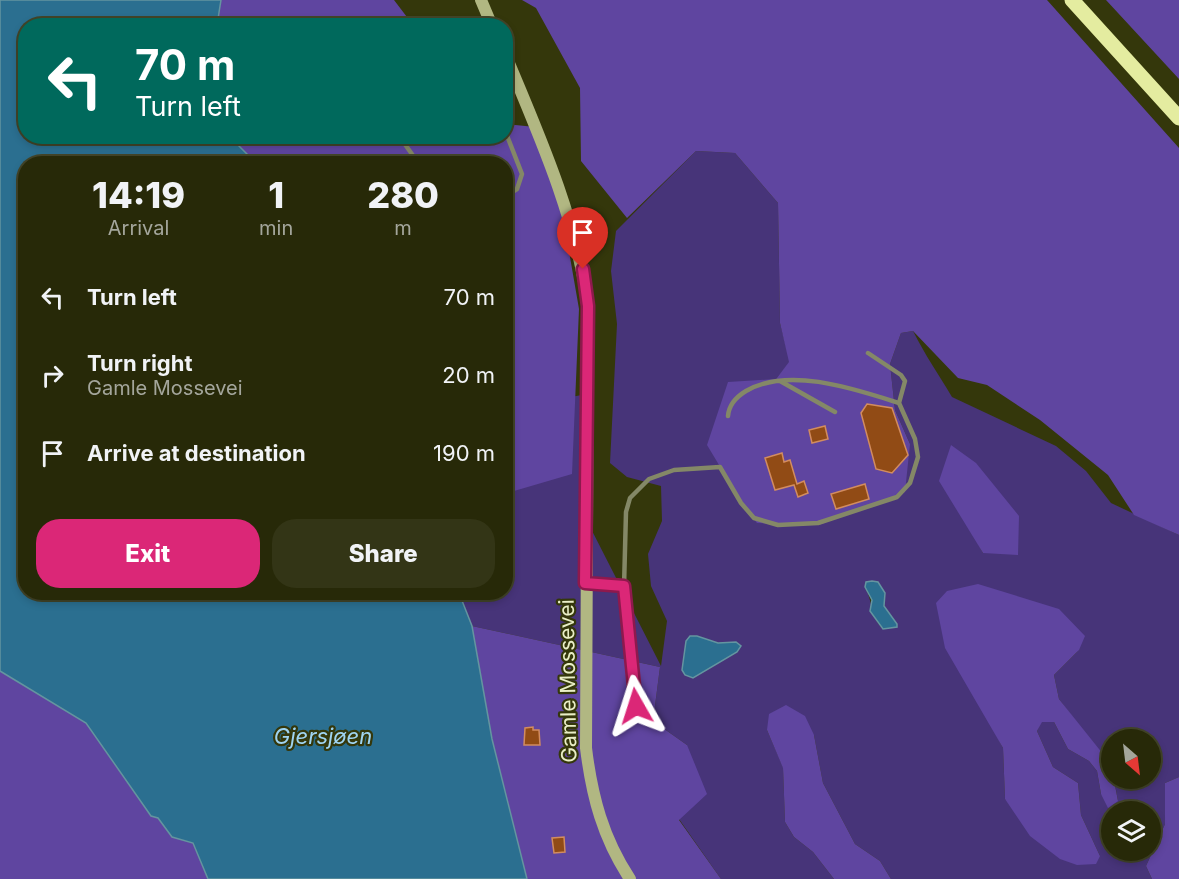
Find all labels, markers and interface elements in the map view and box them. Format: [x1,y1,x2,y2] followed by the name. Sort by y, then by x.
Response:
[135,39,235,90] text: 70 m
[36,42,114,120] icon: left
[135,90,241,123] text: Turn left
[92,173,185,217] text: 14:19
[268,173,284,217] text: 1
[367,173,439,217] text: 280
[557,207,608,269] pin
[108,216,169,240] text: Arrival
[259,216,293,240] text: min
[394,216,412,240] text: m
[566,216,599,249] icon: arrive
[36,281,69,314] icon: left
[87,284,177,310] text: Turn left
[444,284,495,310] text: 70 m
[87,350,193,376] text: Turn right
[36,359,69,392] icon: right
[442,362,495,388] text: 20 m
[87,376,243,400] text: Gamle Mossevei
[36,437,69,470] icon: arrive
[87,440,306,466] text: Arrive at destination
[433,440,495,466] text: 190 m
[36,519,260,588] button: Exit
[272,519,495,588] button: Share
[554,599,581,763] street label: Gamle Mossevei
[604,674,668,738] position arrow
[274,723,372,749] water label: Gjersjøen
[1101,729,1161,789] north arrow
[1101,729,1161,861] map controls
[1101,801,1161,861] button: layers

